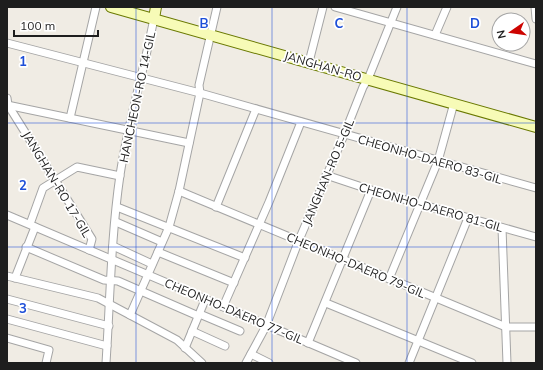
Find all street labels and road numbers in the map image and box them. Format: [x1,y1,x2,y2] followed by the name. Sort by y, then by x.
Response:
[116,30,158,164] street label: HANCHEON-RO 14-GIL
[282,48,364,84] street label: JANGHAN-RO
[299,116,357,227] street label: JANGHAN-RO 5-GIL
[19,128,95,240] street label: JANGHAN-RO 17-GIL
[356,131,504,187] street label: CHEONHO-DAERO 83-GIL
[357,179,505,235] street label: CHEONHO-DAERO 81-GIL
[284,229,428,301] street label: CHEONHO-DAERO 79-GIL
[162,275,306,347] street label: CHEONHO-DAERO 77-GIL

